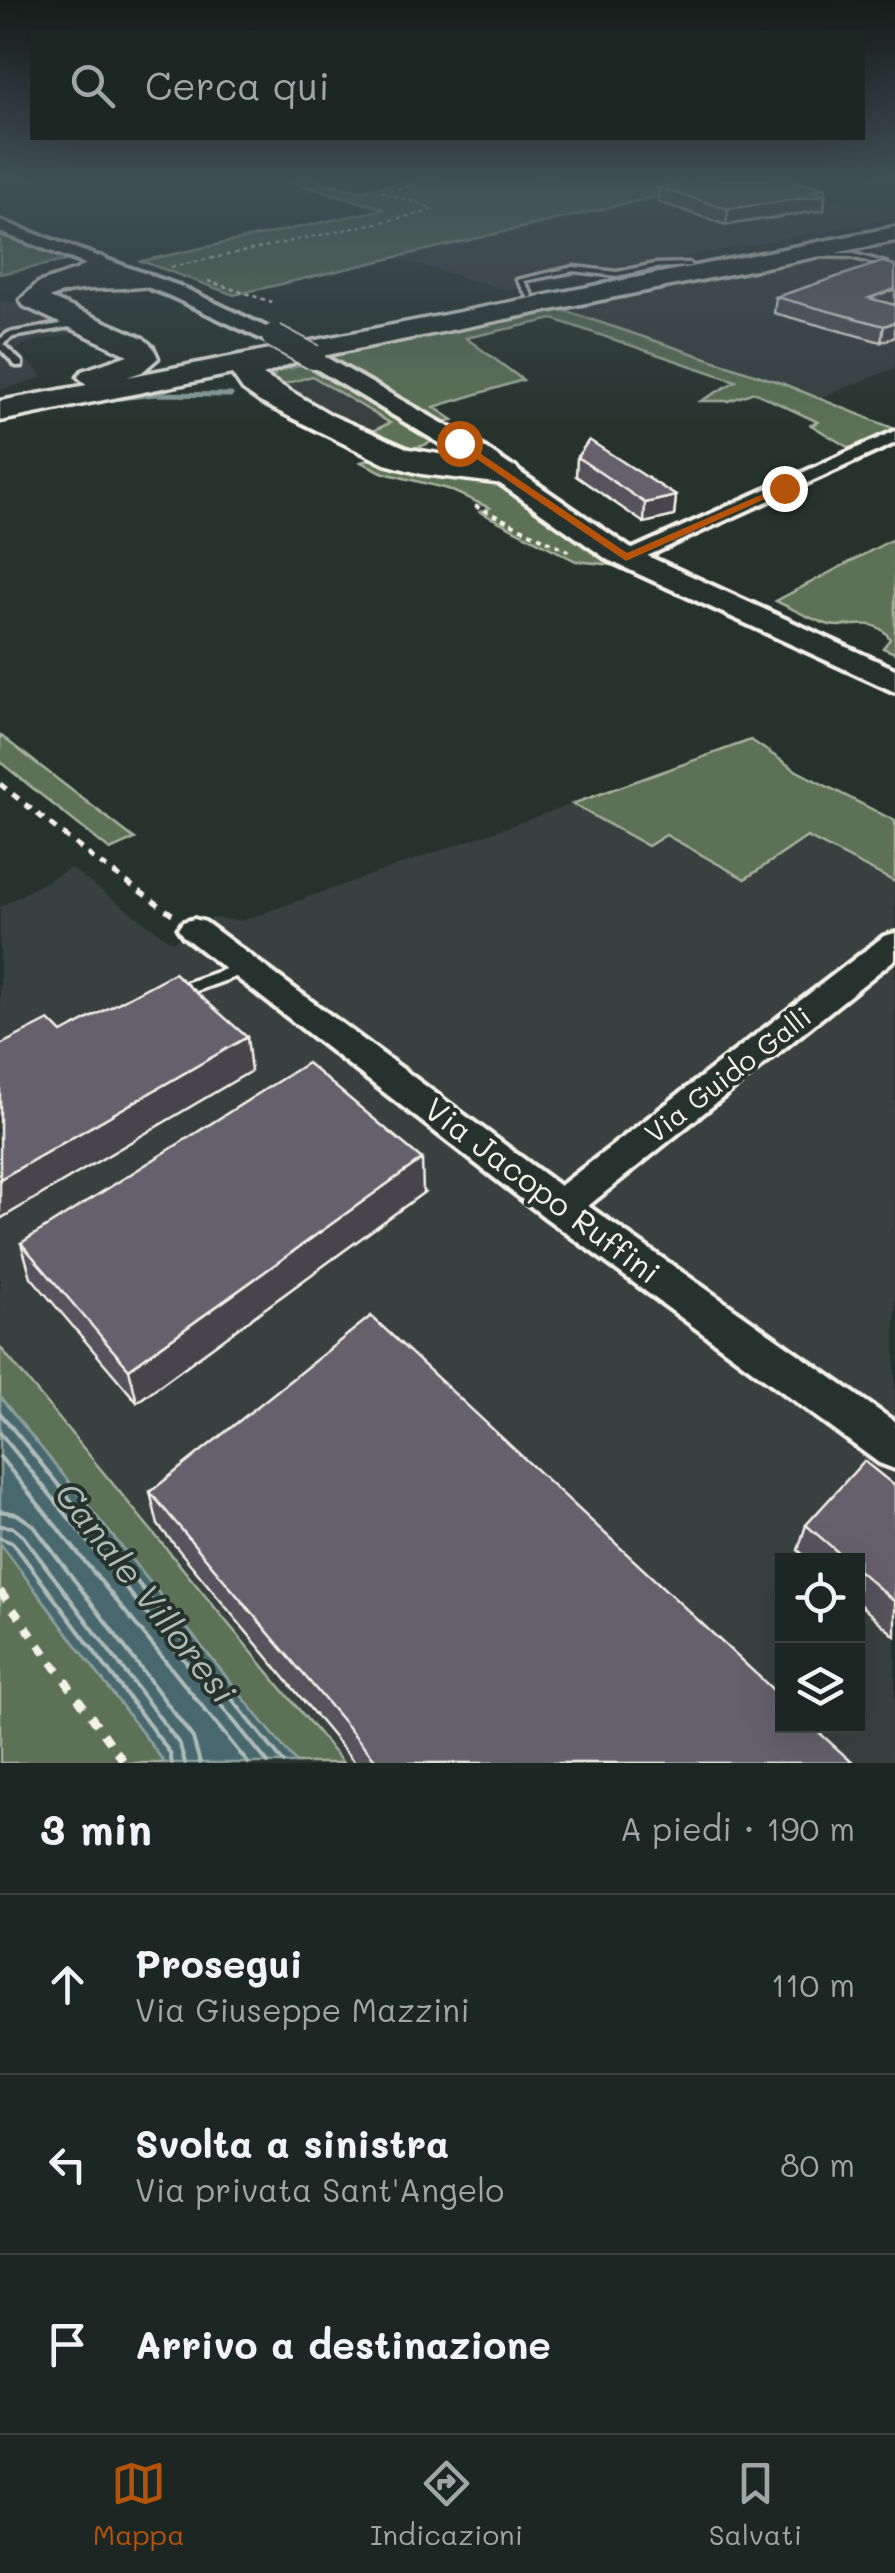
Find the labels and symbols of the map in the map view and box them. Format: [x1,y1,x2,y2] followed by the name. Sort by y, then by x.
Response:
[437,421,483,467] route start
[762,466,808,512] route end
[637,998,818,1151] street label: Via Guido Galli
[417,1087,670,1292] street label: Via Jacopo Ruffini
[46,1472,248,1712] water label: Canale Villoresi

